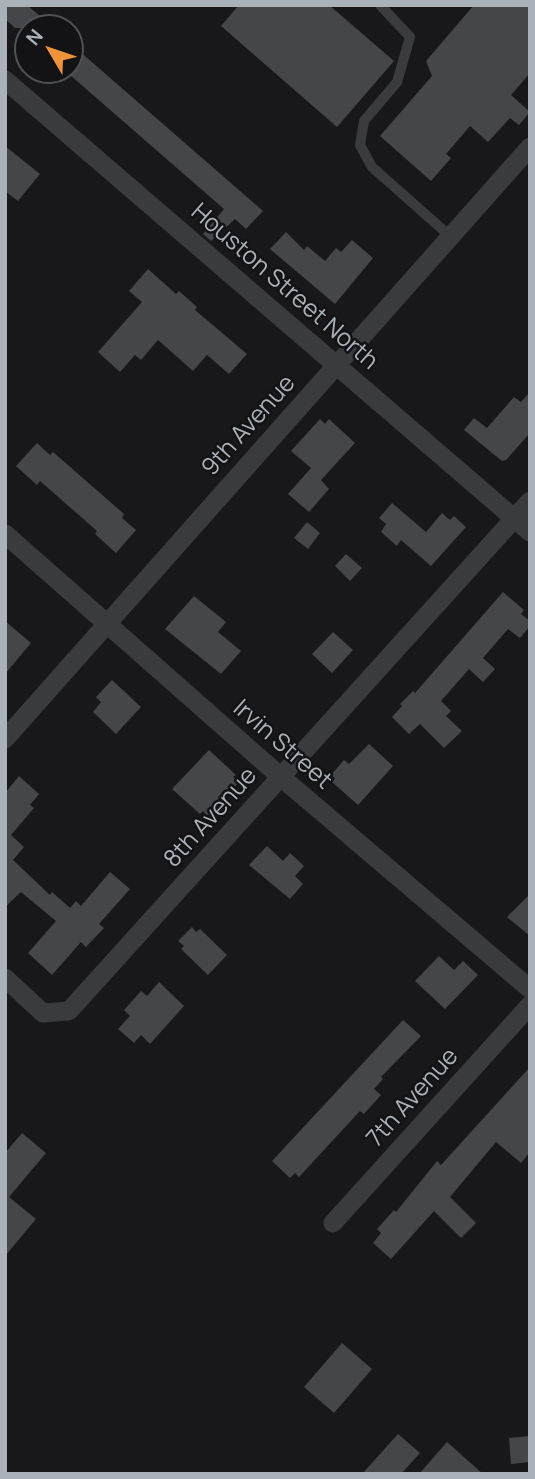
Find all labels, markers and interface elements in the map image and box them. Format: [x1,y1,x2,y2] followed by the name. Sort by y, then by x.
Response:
[14,14,84,84] north arrow
[20,24,49,51] text: N
[185,198,383,376] street label: Houston Street North
[196,370,302,482] street label: 9th Avenue
[227,694,337,796] street label: Irvin Street
[159,762,263,874] street label: 8th Avenue
[361,1043,465,1153] street label: 7th Avenue

